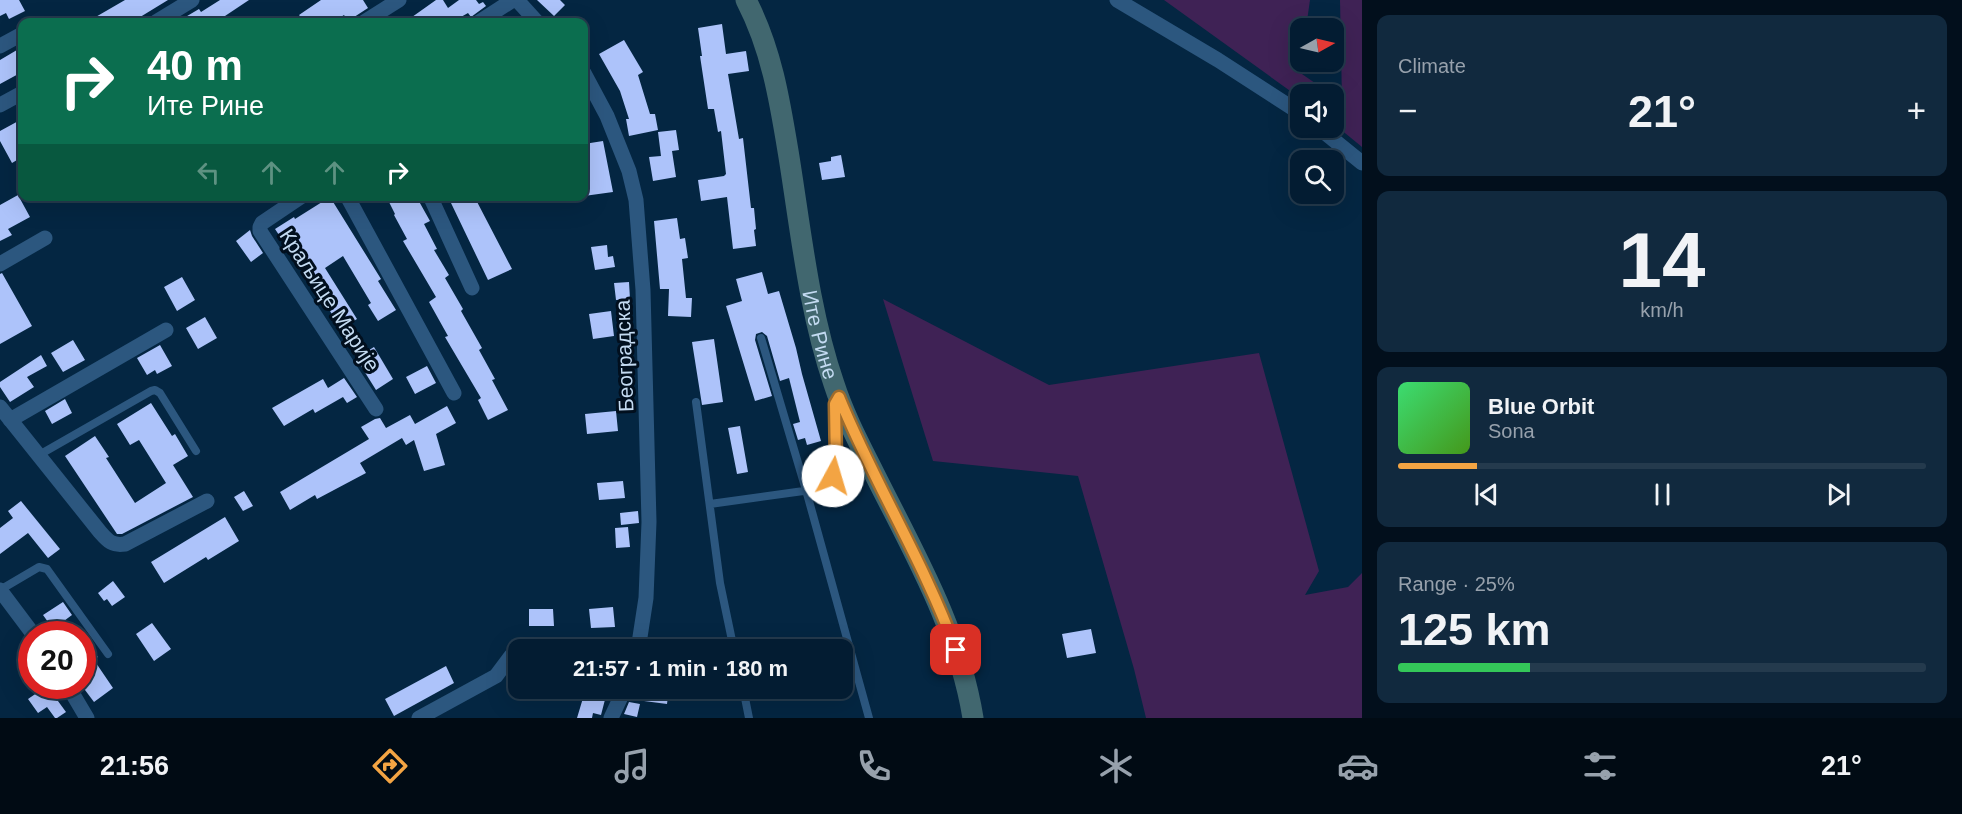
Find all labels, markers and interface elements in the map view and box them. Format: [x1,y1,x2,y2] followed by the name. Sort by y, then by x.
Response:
[1290,18,1344,72] north arrow
[1290,18,1344,204] map controls
[48,42,126,120] icon: right
[147,42,243,89] text: 40 m
[1398,55,1466,77] text: Climate
[1290,84,1344,138] button: sound
[1628,86,1696,137] text: 21°
[147,91,264,121] text: Ите Рине
[1398,92,1417,129] text: −
[1907,92,1926,129] text: +
[1290,150,1344,204] button: search
[192,156,225,189] icon: left
[255,156,288,189] icon: ahead
[318,156,351,189] icon: ahead
[381,156,414,189] icon: right
[1619,216,1705,304] text: 14
[275,225,385,375] street label: Краљице Марије
[799,288,843,382] street label: Ите Рине
[611,299,637,412] street label: Београдска
[1640,299,1684,321] text: km/h
[1488,394,1594,419] text: Blue Orbit
[1488,420,1535,442] text: Sona
[801,444,865,508] position arrow
[1470,478,1503,511] icon: previous
[1646,478,1679,511] icon: pause
[1822,478,1855,511] icon: next
[1398,573,1515,595] text: Range · 25%
[1398,604,1551,655] text: 125 km
[18,621,96,699] speed limit sign: 20
[930,624,981,675] pin
[939,633,972,666] icon: arrive
[573,656,788,681] text: 21:57 · 1 min · 180 m
[369,745,411,787] icon: directions
[611,745,653,787] icon: music
[853,745,895,787] icon: phone
[1095,745,1137,787] icon: climate
[1337,745,1379,787] icon: car
[1579,745,1621,787] icon: filters
[100,751,169,781] text: 21:56
[1821,751,1862,781] text: 21°

